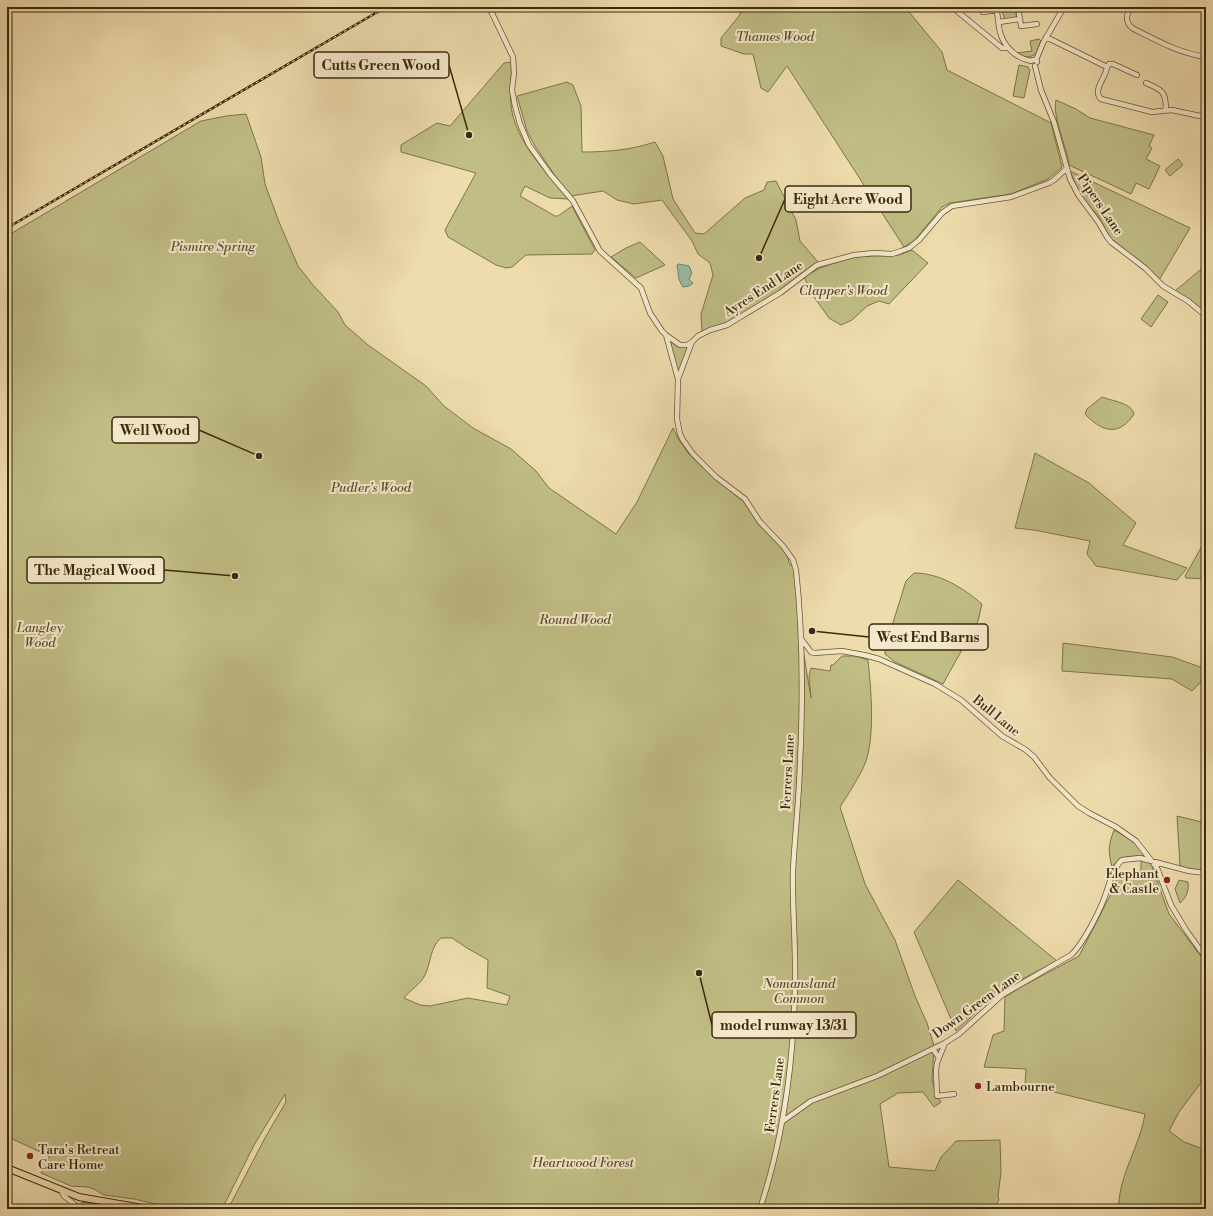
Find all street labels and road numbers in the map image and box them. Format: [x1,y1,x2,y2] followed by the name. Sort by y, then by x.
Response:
[1074,171,1127,239] street label: Pipers Lane
[720,257,807,321] street label: Ayres End Lane
[969,691,1024,740] street label: Bull Lane
[778,733,798,810] street label: Ferrers Lane
[930,967,1024,1042] street label: Down Green Lane
[762,1056,788,1134] street label: Ferrers Lane

